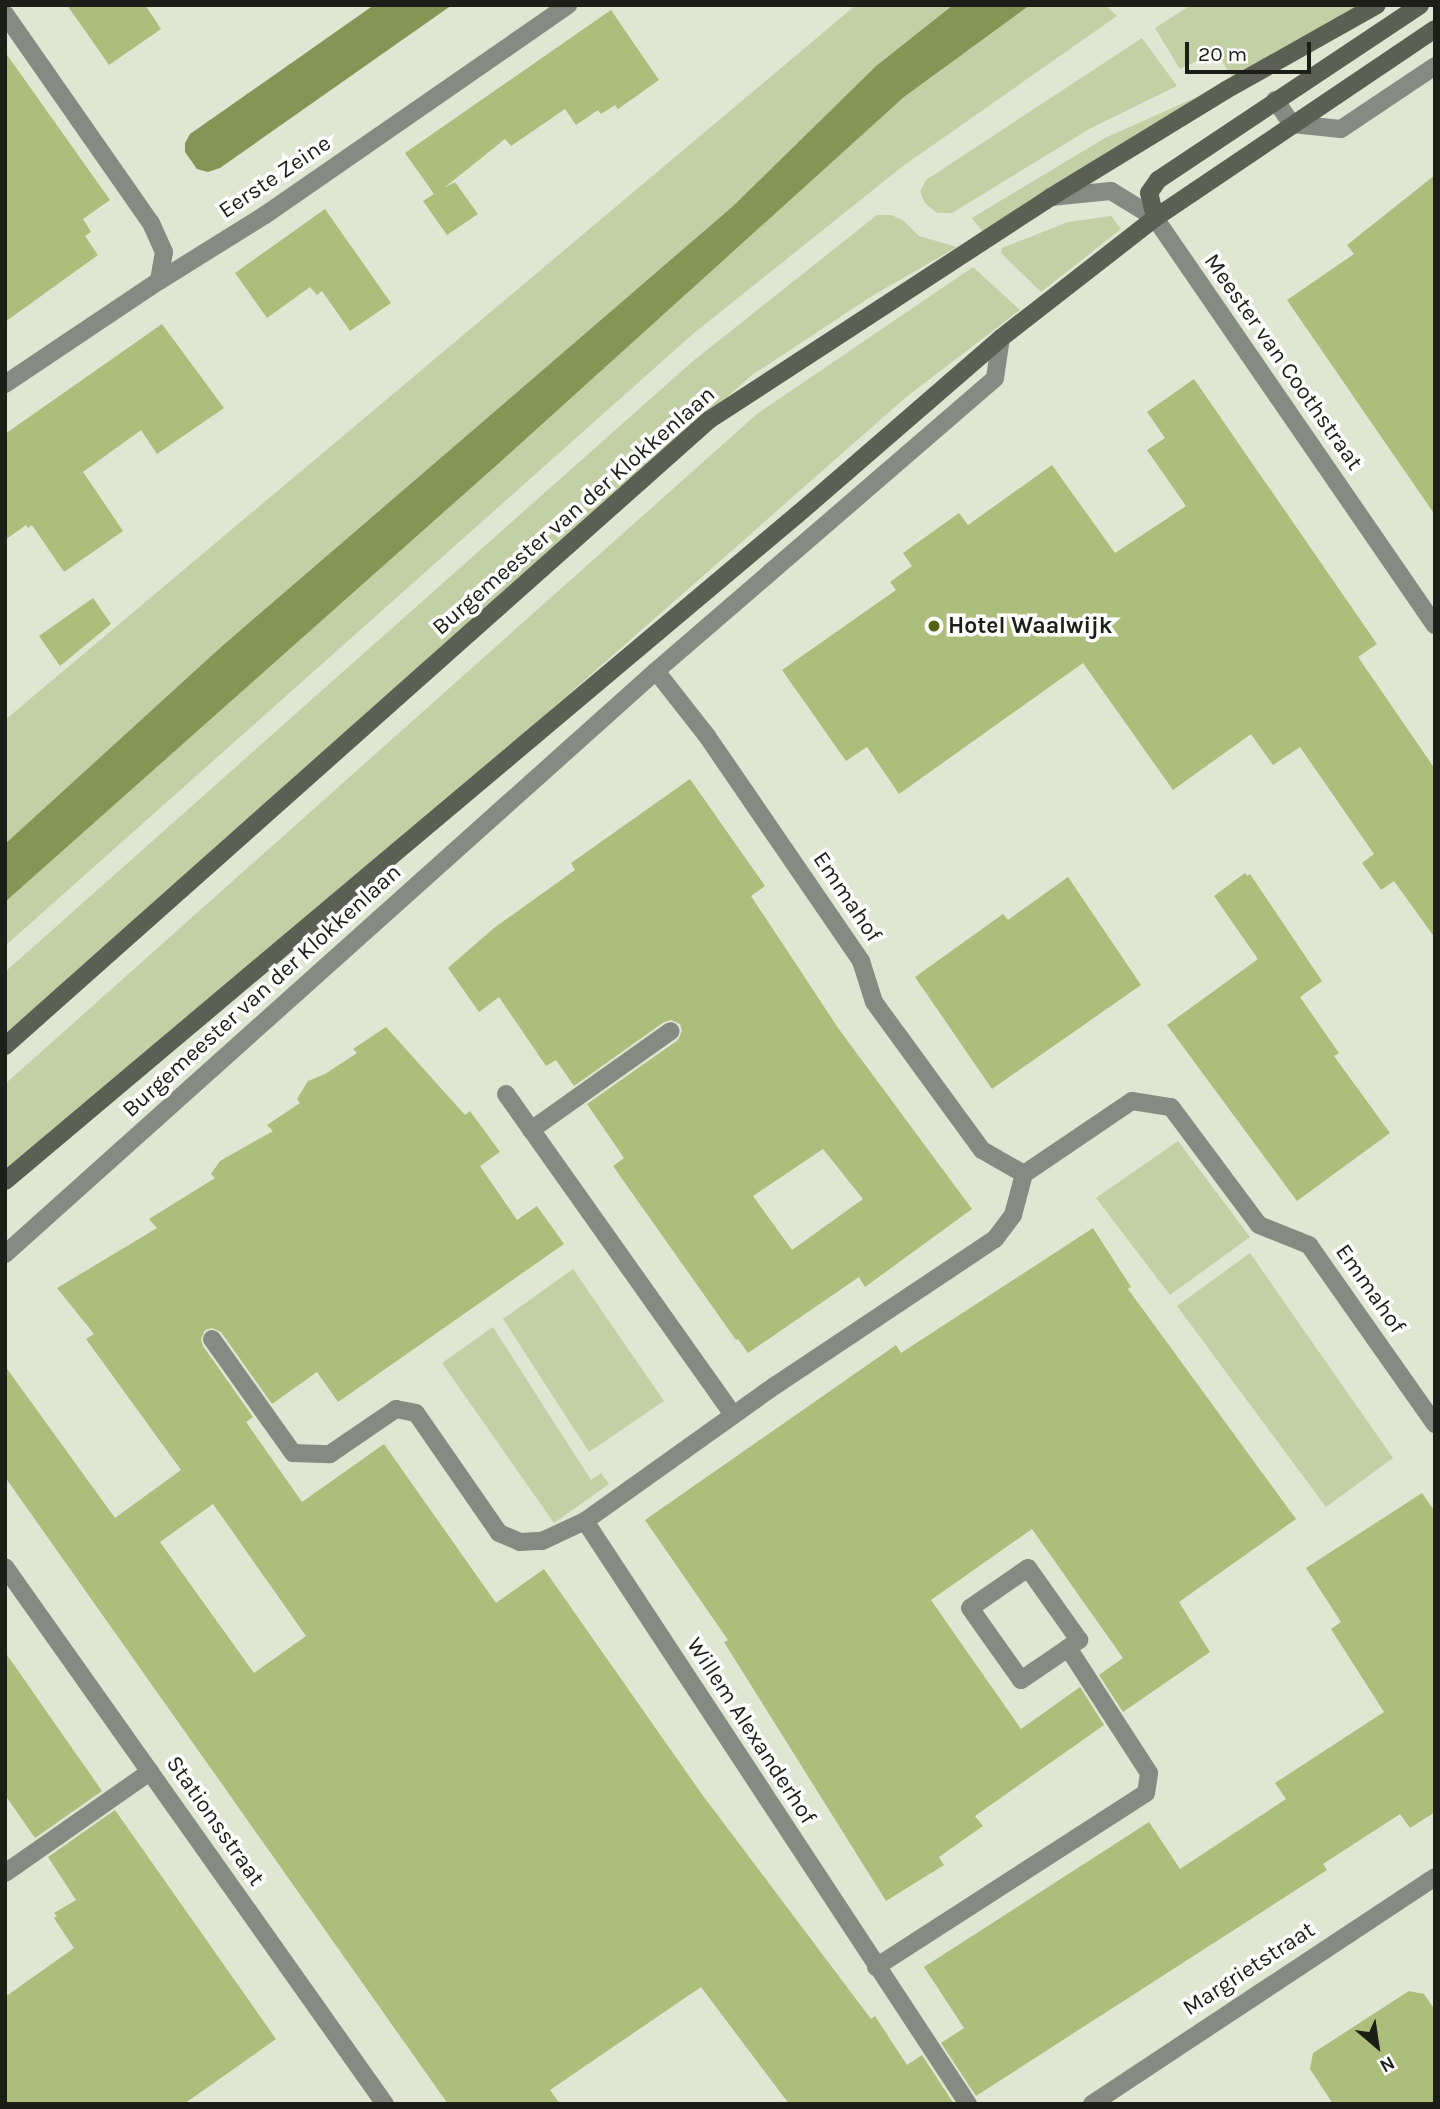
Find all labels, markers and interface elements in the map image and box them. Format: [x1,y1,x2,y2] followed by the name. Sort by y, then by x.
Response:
[1188,28,1314,72] scale bar
[1198,42,1247,66] text: 20 m
[214,129,336,225] street label: Eerste Zeine
[1198,249,1368,475] street label: Meester van Coothstraat
[427,381,721,641] street label: Burgemeester van der Klokkenlaan
[948,612,1112,640] place label: Hotel Waalwijk
[926,618,942,634] marker: Hotel Waalwijk
[807,847,887,947] street label: Emmahof
[117,858,407,1124] street label: Burgemeester van der Klokkenlaan
[1329,1239,1411,1339] street label: Emmahof
[680,1633,822,1829] street label: Willem Alexanderhof
[160,1751,270,1891] street label: Stationsstraat
[1178,1916,1320,2022] street label: Margrietstraat
[1342,2011,1412,2081] north arrow
[1376,2051,1398,2077] text: N

